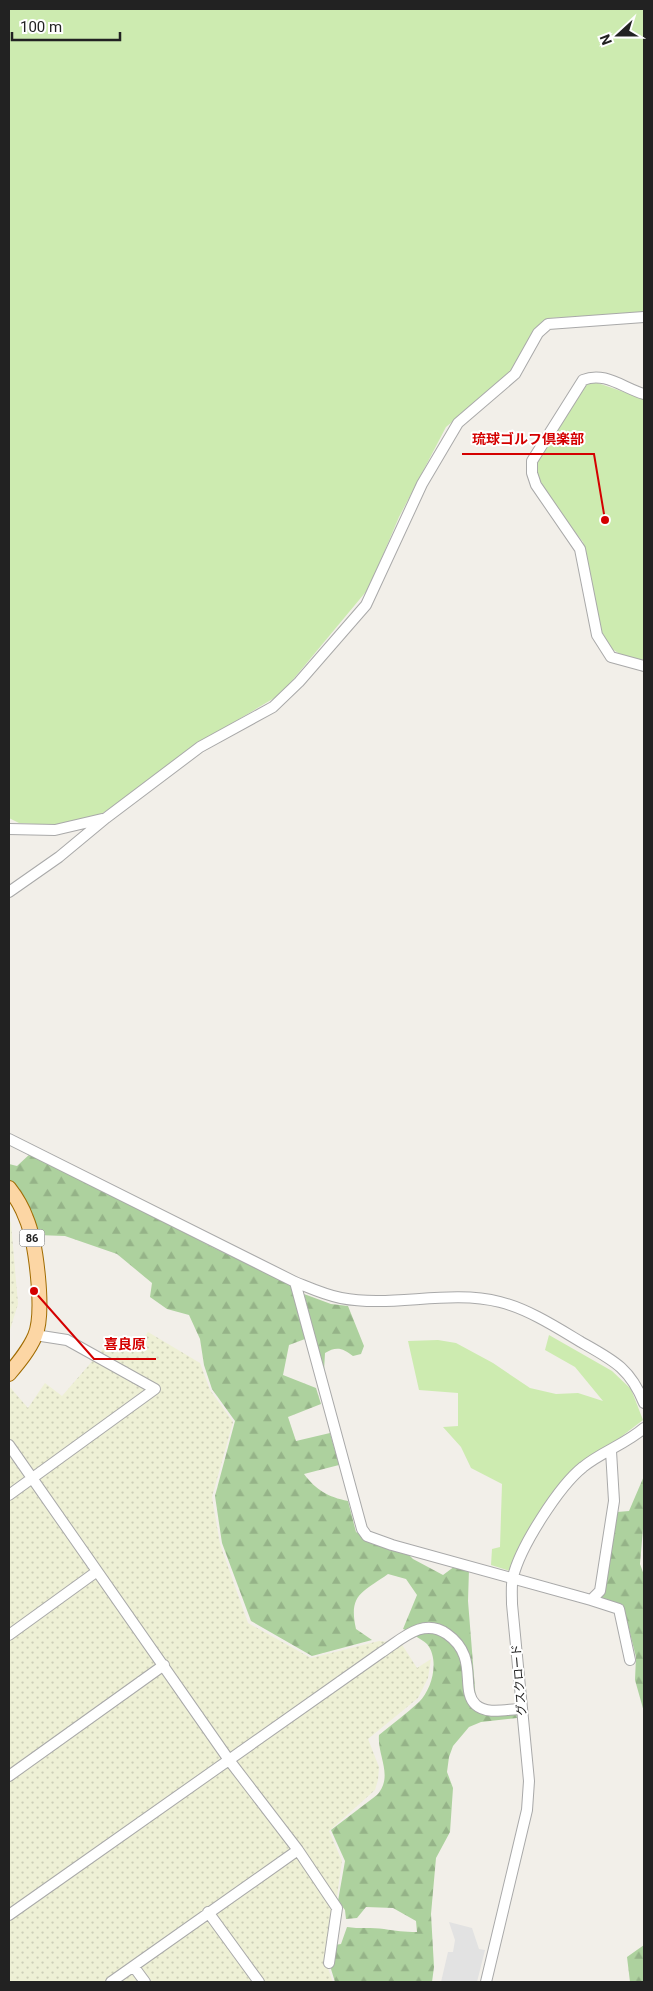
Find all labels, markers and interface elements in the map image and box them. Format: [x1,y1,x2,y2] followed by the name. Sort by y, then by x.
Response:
[12,10,120,42] scale bar
[593,10,643,60] north arrow
[20,18,62,36] text: 100 m
[597,32,615,47] text: N
[462,425,594,454] callout: 琉球ゴルフ倶楽部
[472,431,584,447] text: 琉球ゴルフ倶楽部
[20,1230,44,1246] road number: 86
[94,1330,156,1359] callout: 喜良原
[104,1336,146,1352] text: 喜良原
[509,1644,529,1716] street label: グスクロード

